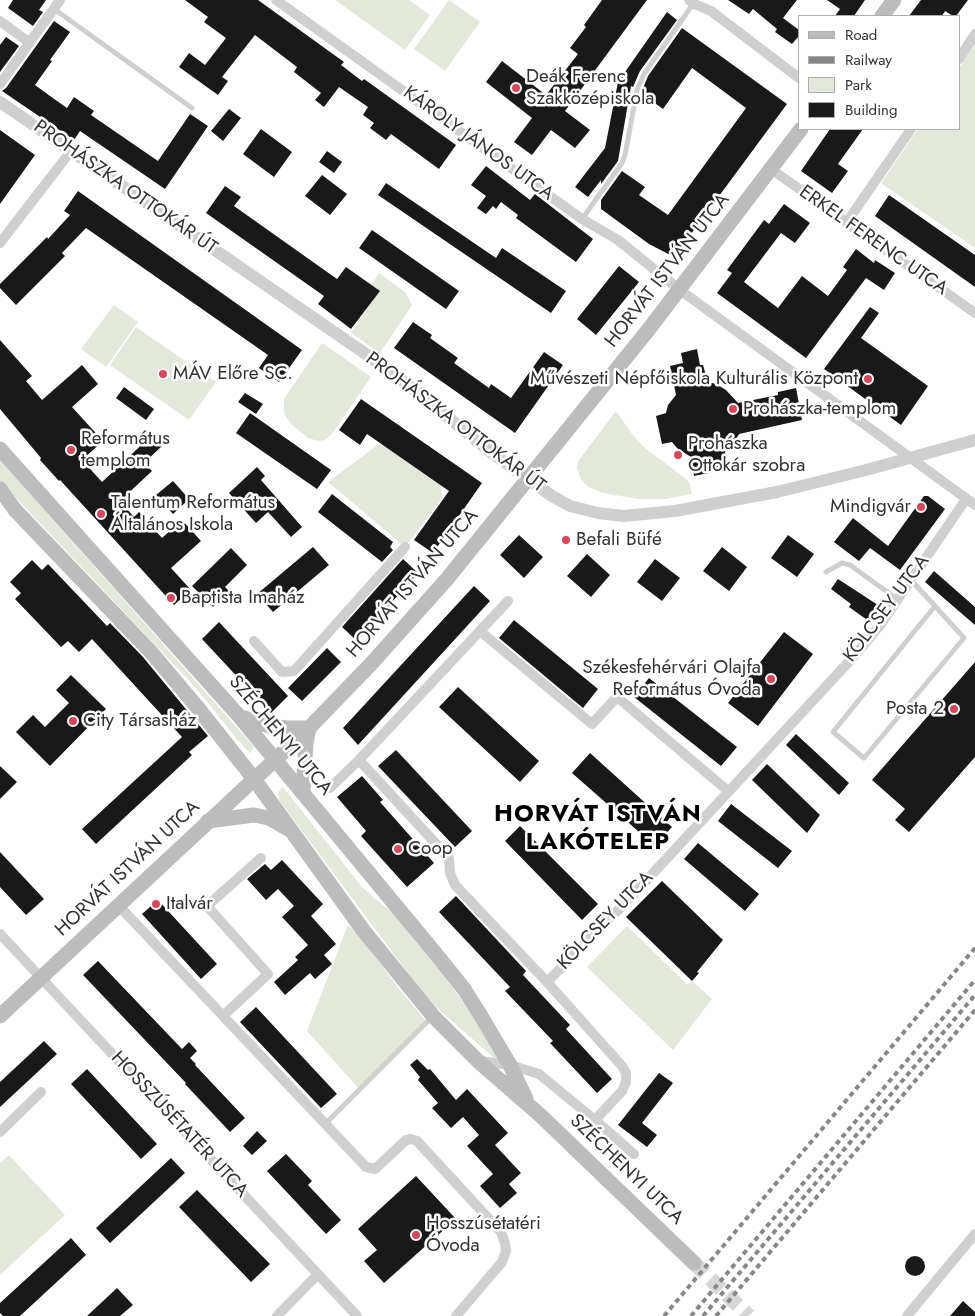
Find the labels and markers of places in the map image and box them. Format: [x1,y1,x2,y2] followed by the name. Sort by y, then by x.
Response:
[526,66,654,110] place label: Deák Ferenc Szakközépiskola
[510,82,522,94] marker: Deák Ferenc Szakközépiskola
[173,363,293,385] place label: MÁV Előre SC.
[157,368,169,380] marker: MÁV Előre SC.
[530,368,858,390] place label: Művészeti Népfőiskola Kulturális Központ
[862,373,874,385] marker: Művészeti Népfőiskola Kulturális Központ
[743,398,896,420] place label: Prohászka-templom
[727,403,739,415] marker: Prohászka-templom
[81,428,170,472] place label: Református templom
[688,433,805,477] place label: Prohászka Ottokár szobra
[65,444,77,456] marker: Református templom
[672,449,684,461] marker: Prohászka Ottokár szobra
[111,492,275,536] place label: Talentum Református Általános Iskola
[830,496,911,518] place label: Mindigvár
[915,501,927,513] marker: Mindigvár
[95,508,107,520] marker: Talentum Református Általános Iskola
[576,529,662,551] place label: Befali Büfé
[560,534,572,546] marker: Befali Büfé
[181,587,305,609] place label: Baptista Imaház
[165,592,177,604] marker: Baptista Imaház
[582,657,761,701] place label: Székesfehérvári Olajfa Református Óvoda
[765,673,777,685] marker: Székesfehérvári Olajfa Református Óvoda
[886,698,944,720] place label: Posta 2
[948,703,960,715] marker: Posta 2
[83,710,197,732] place label: City Társasház
[67,715,79,727] marker: City Társasház
[408,838,453,860] place label: Coop
[392,843,404,855] marker: Coop
[166,893,213,915] place label: Italvár
[150,898,162,910] marker: Italvár
[426,1213,541,1257] place label: Hosszúsétatéri Óvoda
[410,1229,422,1241] marker: Hosszúsétatéri Óvoda

